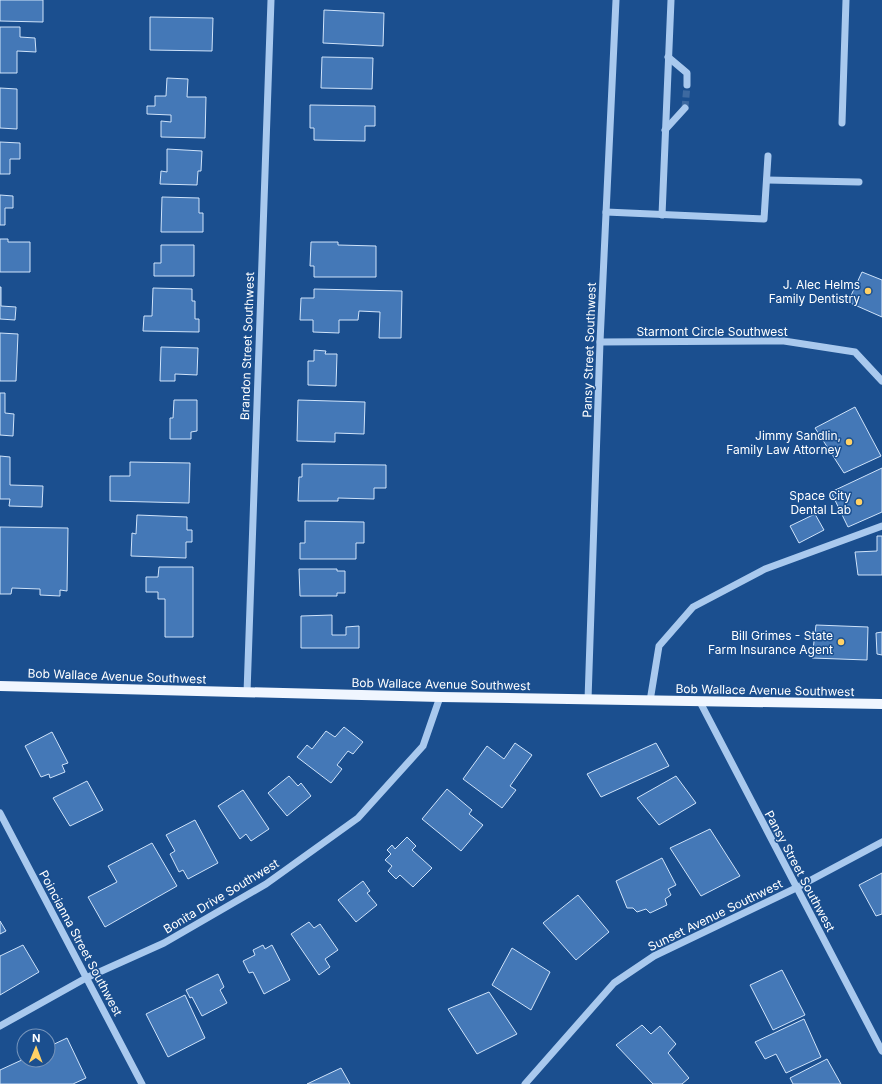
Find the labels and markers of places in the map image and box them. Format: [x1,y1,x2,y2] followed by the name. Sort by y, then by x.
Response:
[769,277,860,306] place label: J. Alec Helms Family Dentistry
[863,286,873,296] marker: J. Alec Helms Family Dentistry
[726,428,841,457] place label: Jimmy Sandlin, Family Law Attorney
[844,437,854,447] marker: Jimmy Sandlin, Family Law Attorney
[789,488,851,517] place label: Space City Dental Lab
[854,497,864,507] marker: Space City Dental Lab
[708,628,833,657] place label: Bill Grimes - State Farm Insurance Agent
[836,637,846,647] marker: Bill Grimes - State Farm Insurance Agent

